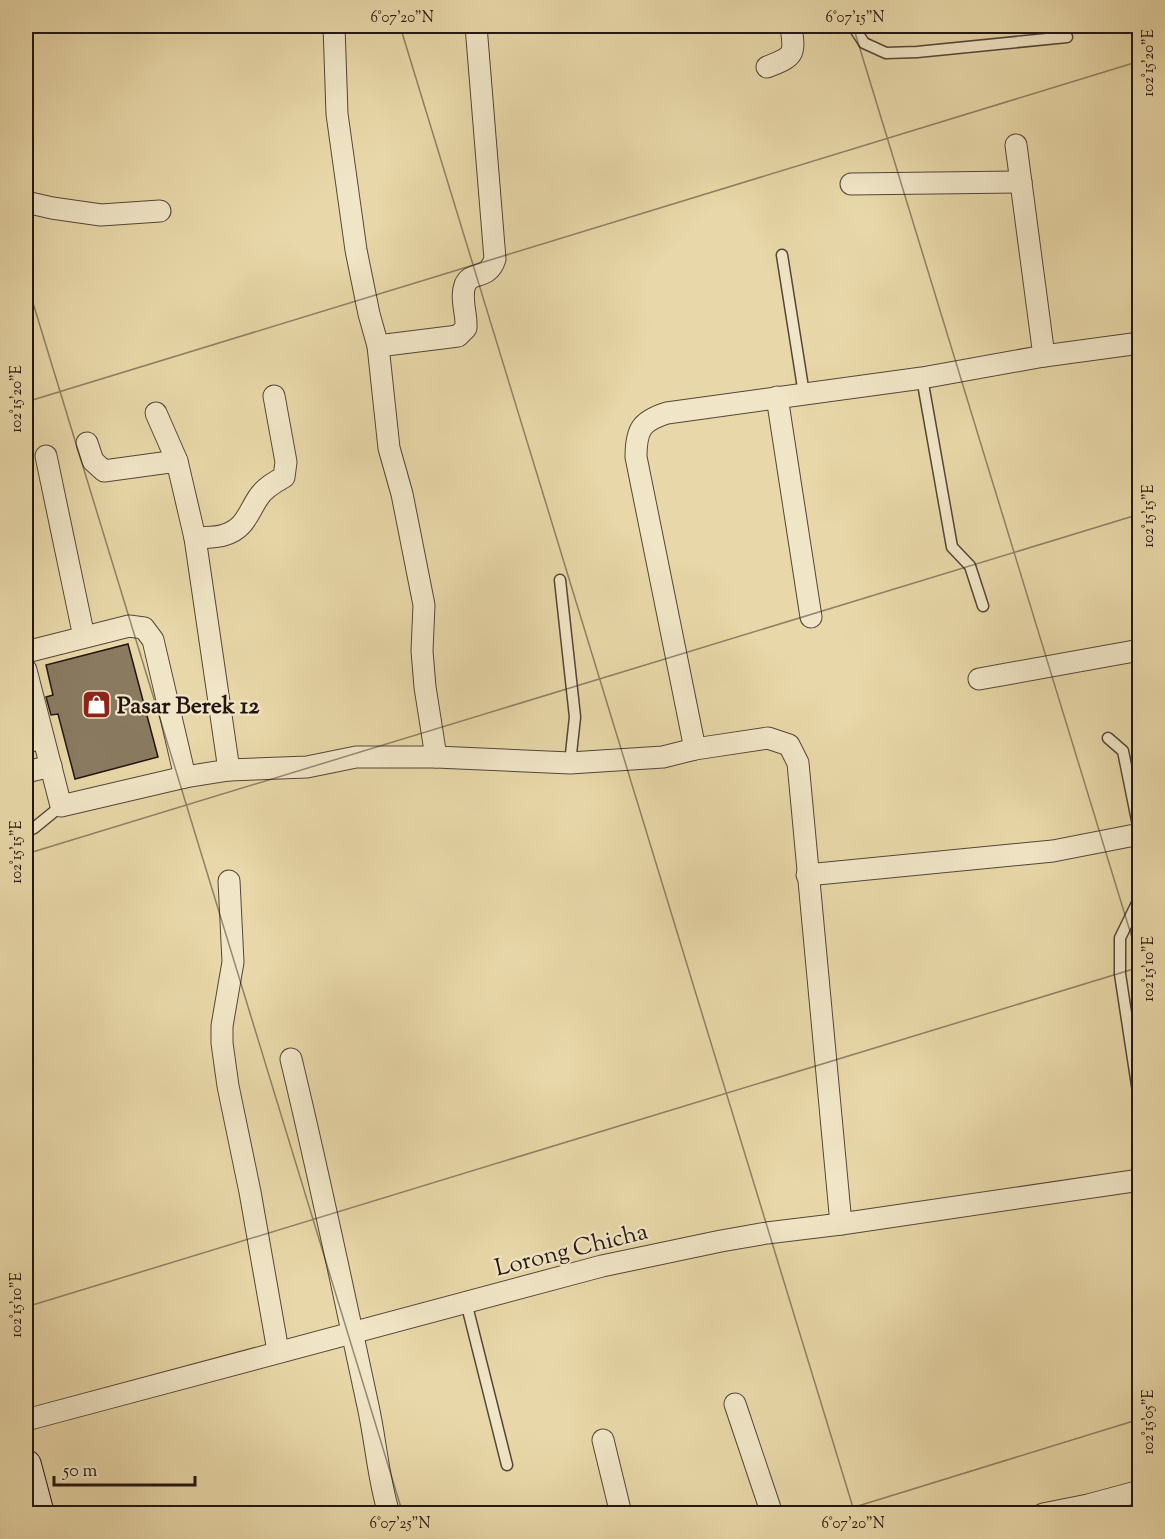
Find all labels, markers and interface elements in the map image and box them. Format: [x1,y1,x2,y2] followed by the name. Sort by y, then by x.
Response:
[370,8,434,29] text: 6°07'20"N
[825,8,885,29] text: 6°07'15"N
[1139,29,1160,97] text: 102°15'20"E
[7,365,28,433] text: 102°15'20"E
[1139,484,1160,548] text: 102°15'15"E
[80,689,112,721] shop icon: Pasar Berek 12
[117,690,260,724] place label: Pasar Berek 12
[7,820,28,884] text: 102°15'15"E
[1139,936,1160,1002] text: 102°15'10"E
[491,1216,652,1286] street label: Lorong Chicha
[7,1272,28,1338] text: 102°15'10"E
[1139,1389,1160,1455] text: 102°15'05"E
[54,1449,195,1487] scale bar
[62,1459,98,1485] text: 50 m
[370,1514,430,1535] text: 6°07'25"N
[821,1514,885,1535] text: 6°07'20"N

